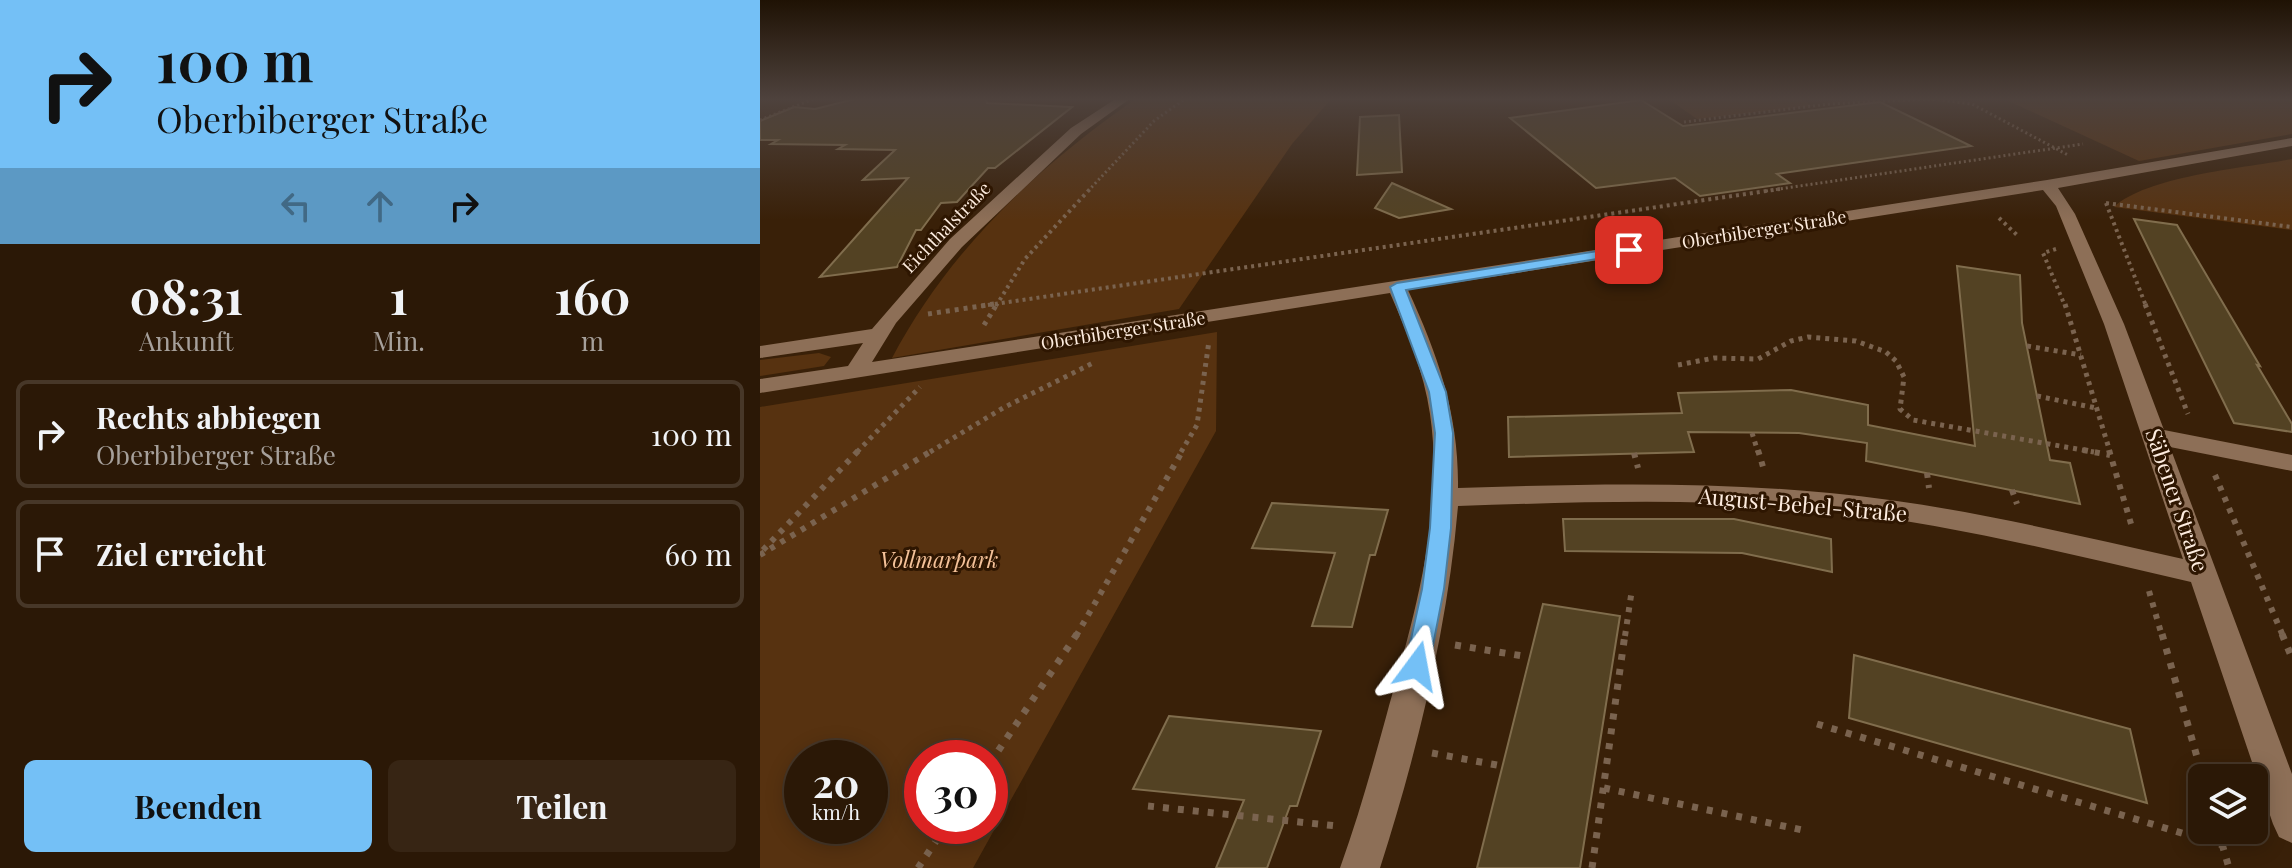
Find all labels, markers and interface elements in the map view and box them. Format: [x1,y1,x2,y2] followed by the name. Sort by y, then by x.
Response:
[156,22,313,97] text: 100 m
[24,32,128,136] icon: right
[156,94,488,142] text: Oberbiberger Straße
[897,176,995,278] street label: Eichthalstraße
[274,184,318,228] icon: left
[358,184,402,228] icon: ahead
[442,184,486,228] icon: right
[1680,204,1848,254] street label: Oberbiberger Straße
[1595,216,1663,284] pin
[1607,228,1651,272] icon: arrive
[129,263,243,327] text: 08:31
[389,263,408,327] text: 1
[554,263,631,327] text: 160
[1039,305,1207,355] street label: Oberbiberger Straße
[139,323,234,358] text: Ankunft
[373,323,425,358] text: Min.
[581,323,604,358] text: m
[96,397,321,437] text: Rechts abbiegen
[28,412,72,456] icon: right
[651,414,732,454] text: 100 m
[2139,424,2217,576] street label: Säbener Straße
[96,437,336,472] text: Oberbiberger Straße
[1697,480,1908,528] street label: August-Bebel-Straße
[28,532,72,576] icon: arrive
[96,534,266,574] text: Ziel erreicht
[664,534,732,574] text: 60 m
[880,544,998,574] park label: Vollmarpark
[1375,624,1459,708] position arrow
[904,740,1008,844] speed limit sign: 30
[813,755,859,808] text: 20
[24,760,372,852] button: Beenden
[388,760,736,852] button: Teilen
[2188,764,2268,844] map controls
[2188,764,2268,844] button: layers
[812,798,860,825] text: km/h

